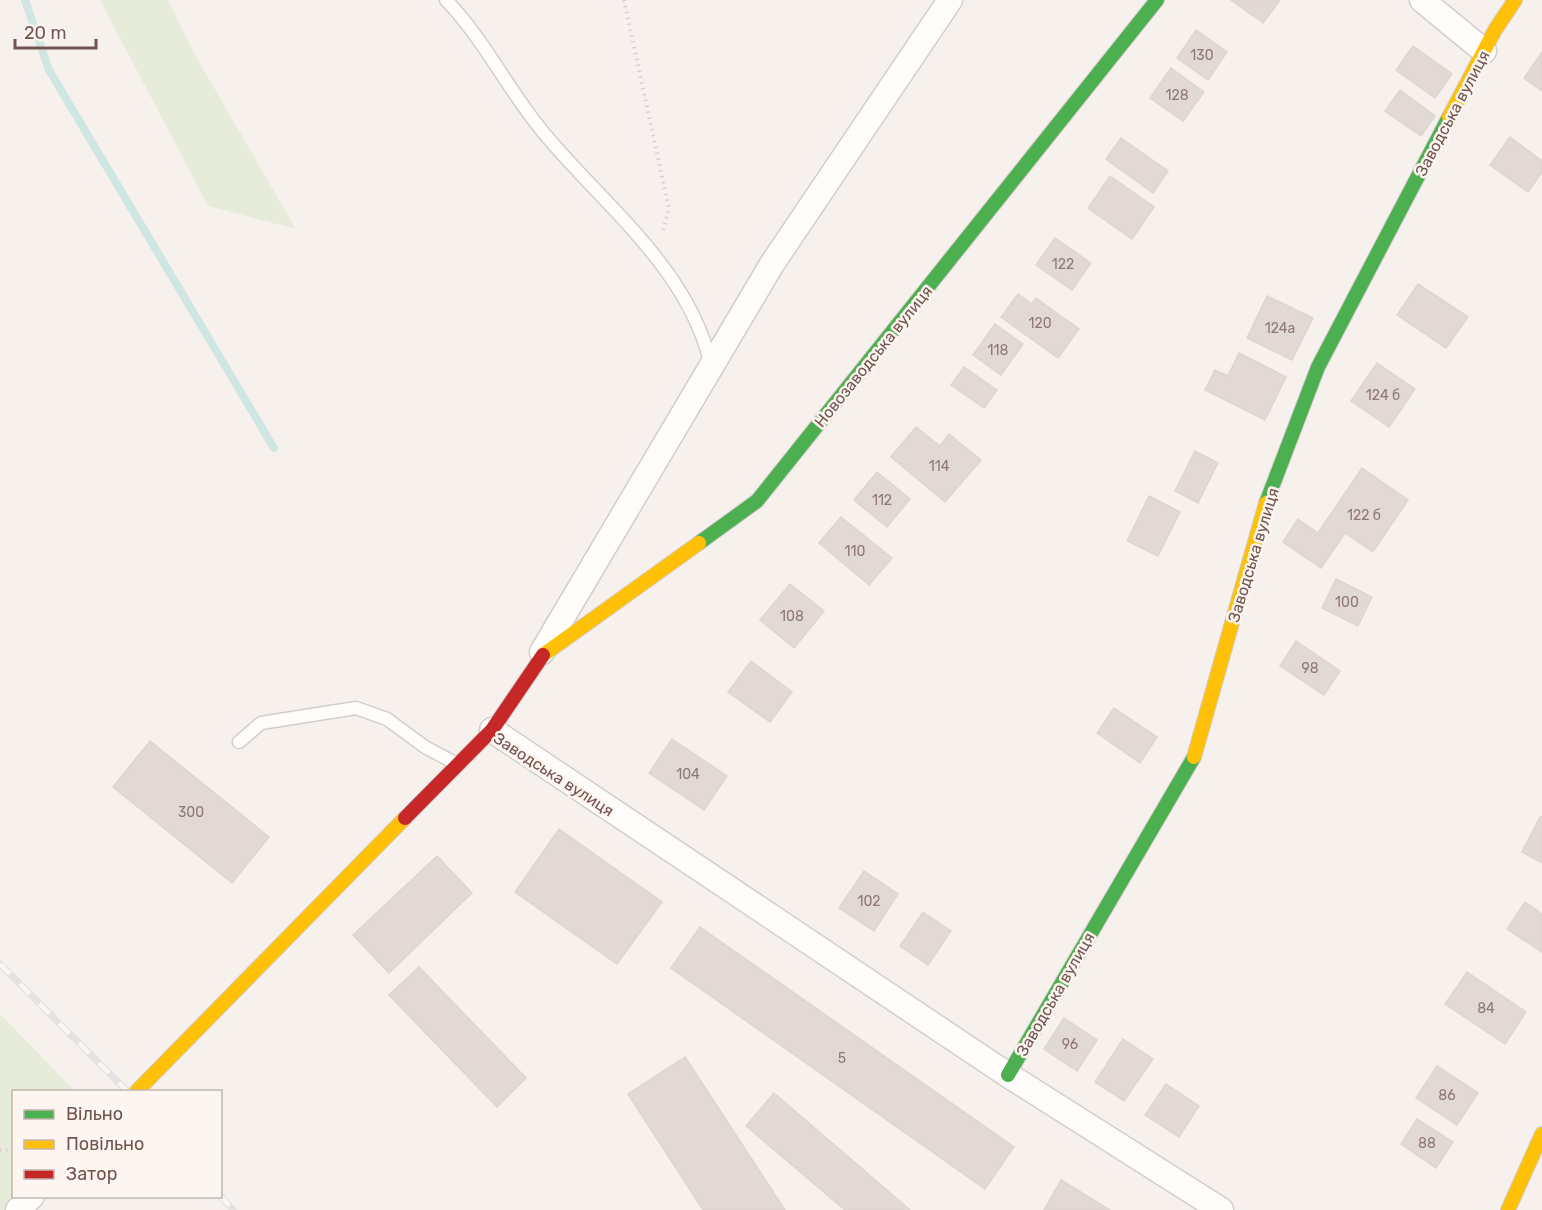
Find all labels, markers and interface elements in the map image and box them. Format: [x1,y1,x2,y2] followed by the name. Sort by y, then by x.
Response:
[15,12,96,50] scale bar
[24,22,66,44] text: 20 m
[1190,47,1214,64] house number: 130
[1411,47,1494,179] street label: Заводська вулиця
[1165,87,1189,104] house number: 128
[1052,256,1074,273] house number: 122
[810,282,936,431] street label: Новозаводська вулиця
[1028,315,1052,332] house number: 120
[1265,320,1295,337] house number: 124а
[988,342,1009,359] house number: 118
[1366,387,1400,404] house number: 124 б
[929,458,950,475] house number: 114
[1224,486,1283,625] street label: Заводська вулиця
[872,492,892,509] house number: 112
[1347,507,1381,524] house number: 122 б
[845,543,866,560] house number: 110
[1335,594,1359,611] house number: 100
[780,608,804,625] house number: 108
[1301,660,1319,677] house number: 98
[490,728,617,820] street label: Заводська вулиця
[676,766,700,783] house number: 104
[178,804,204,821] house number: 300
[857,893,881,910] house number: 102
[1012,929,1099,1059] street label: Заводська вулиця
[1477,1000,1495,1017] house number: 84
[1062,1036,1078,1053] house number: 96
[838,1050,846,1067] house number: 5
[1438,1087,1456,1104] house number: 86
[12,1090,222,1198] legend
[66,1103,123,1125] text: Вільно
[66,1133,144,1155] text: Повільно
[1418,1135,1436,1152] house number: 88
[66,1163,117,1185] text: Затор

